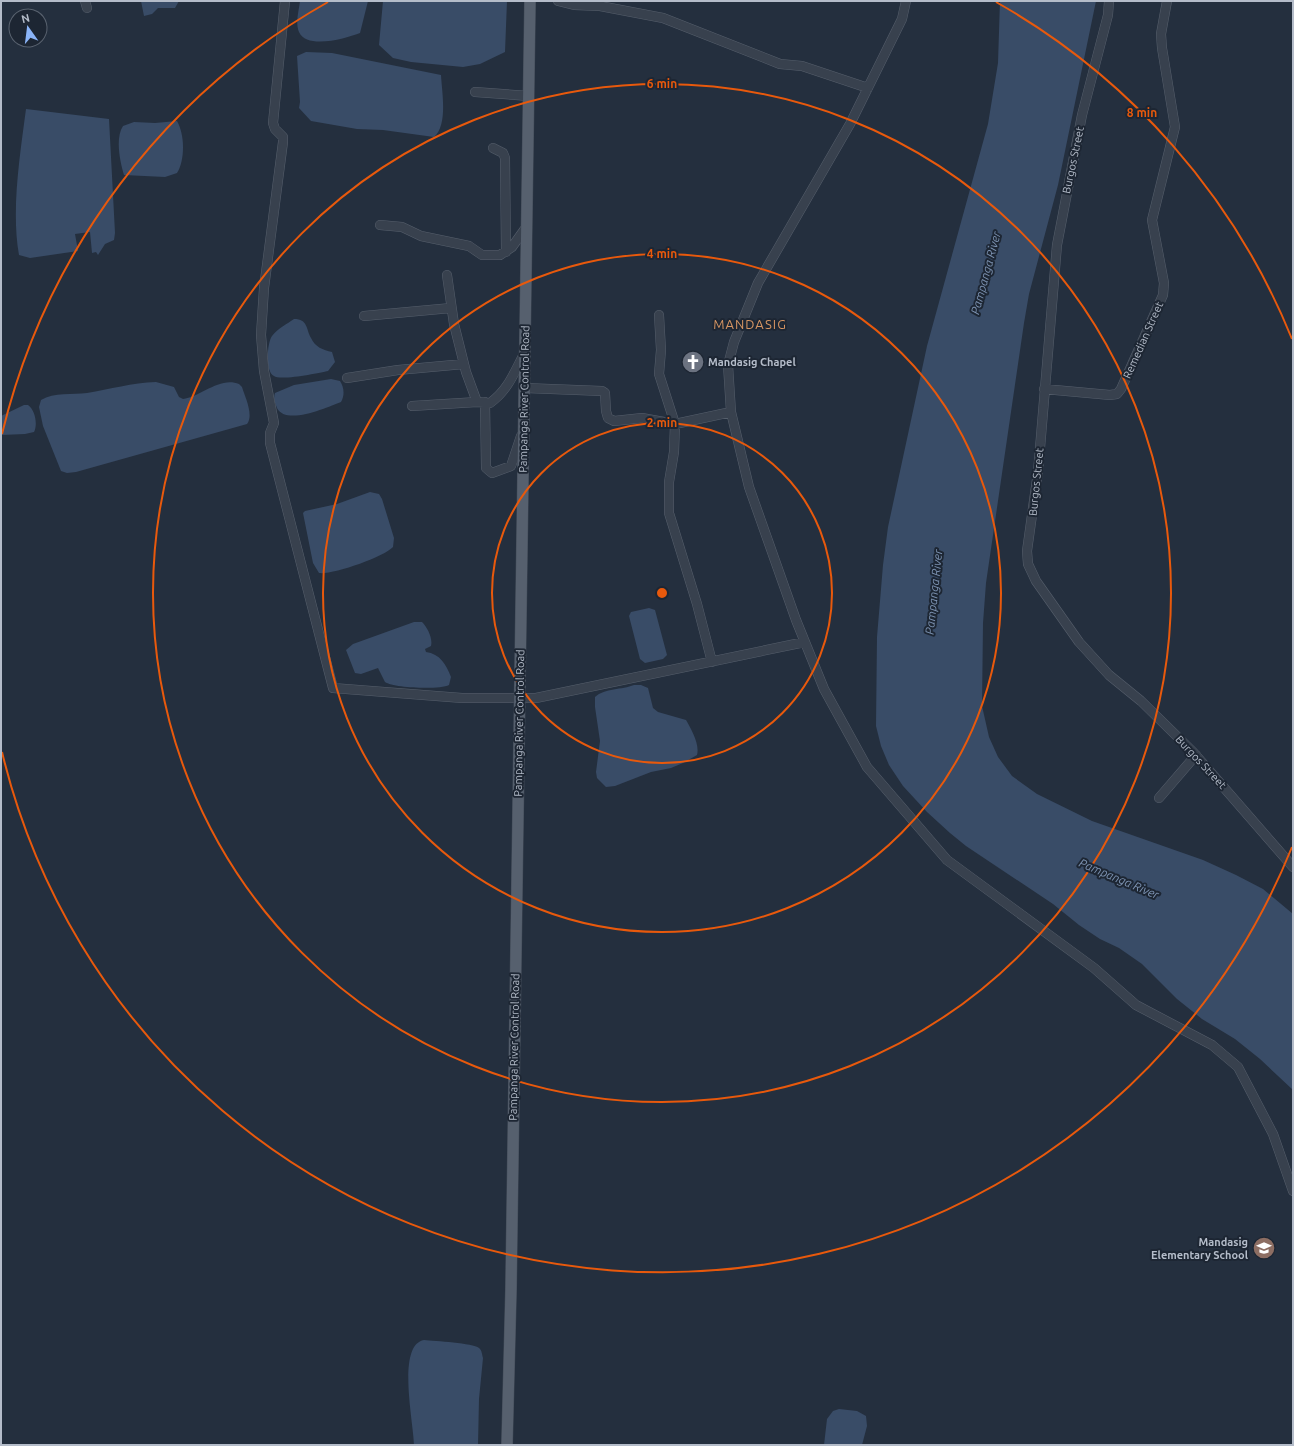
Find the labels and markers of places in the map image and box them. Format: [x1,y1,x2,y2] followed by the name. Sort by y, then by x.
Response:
[680,349,706,375] church icon: Mandasig Chapel
[708,356,796,368] place label: Mandasig Chapel
[655,586,669,600] centre of rings
[1251,1235,1277,1261] school or university icon: Mandasig Elementary School
[1151,1236,1249,1261] place label: Mandasig Elementary School

